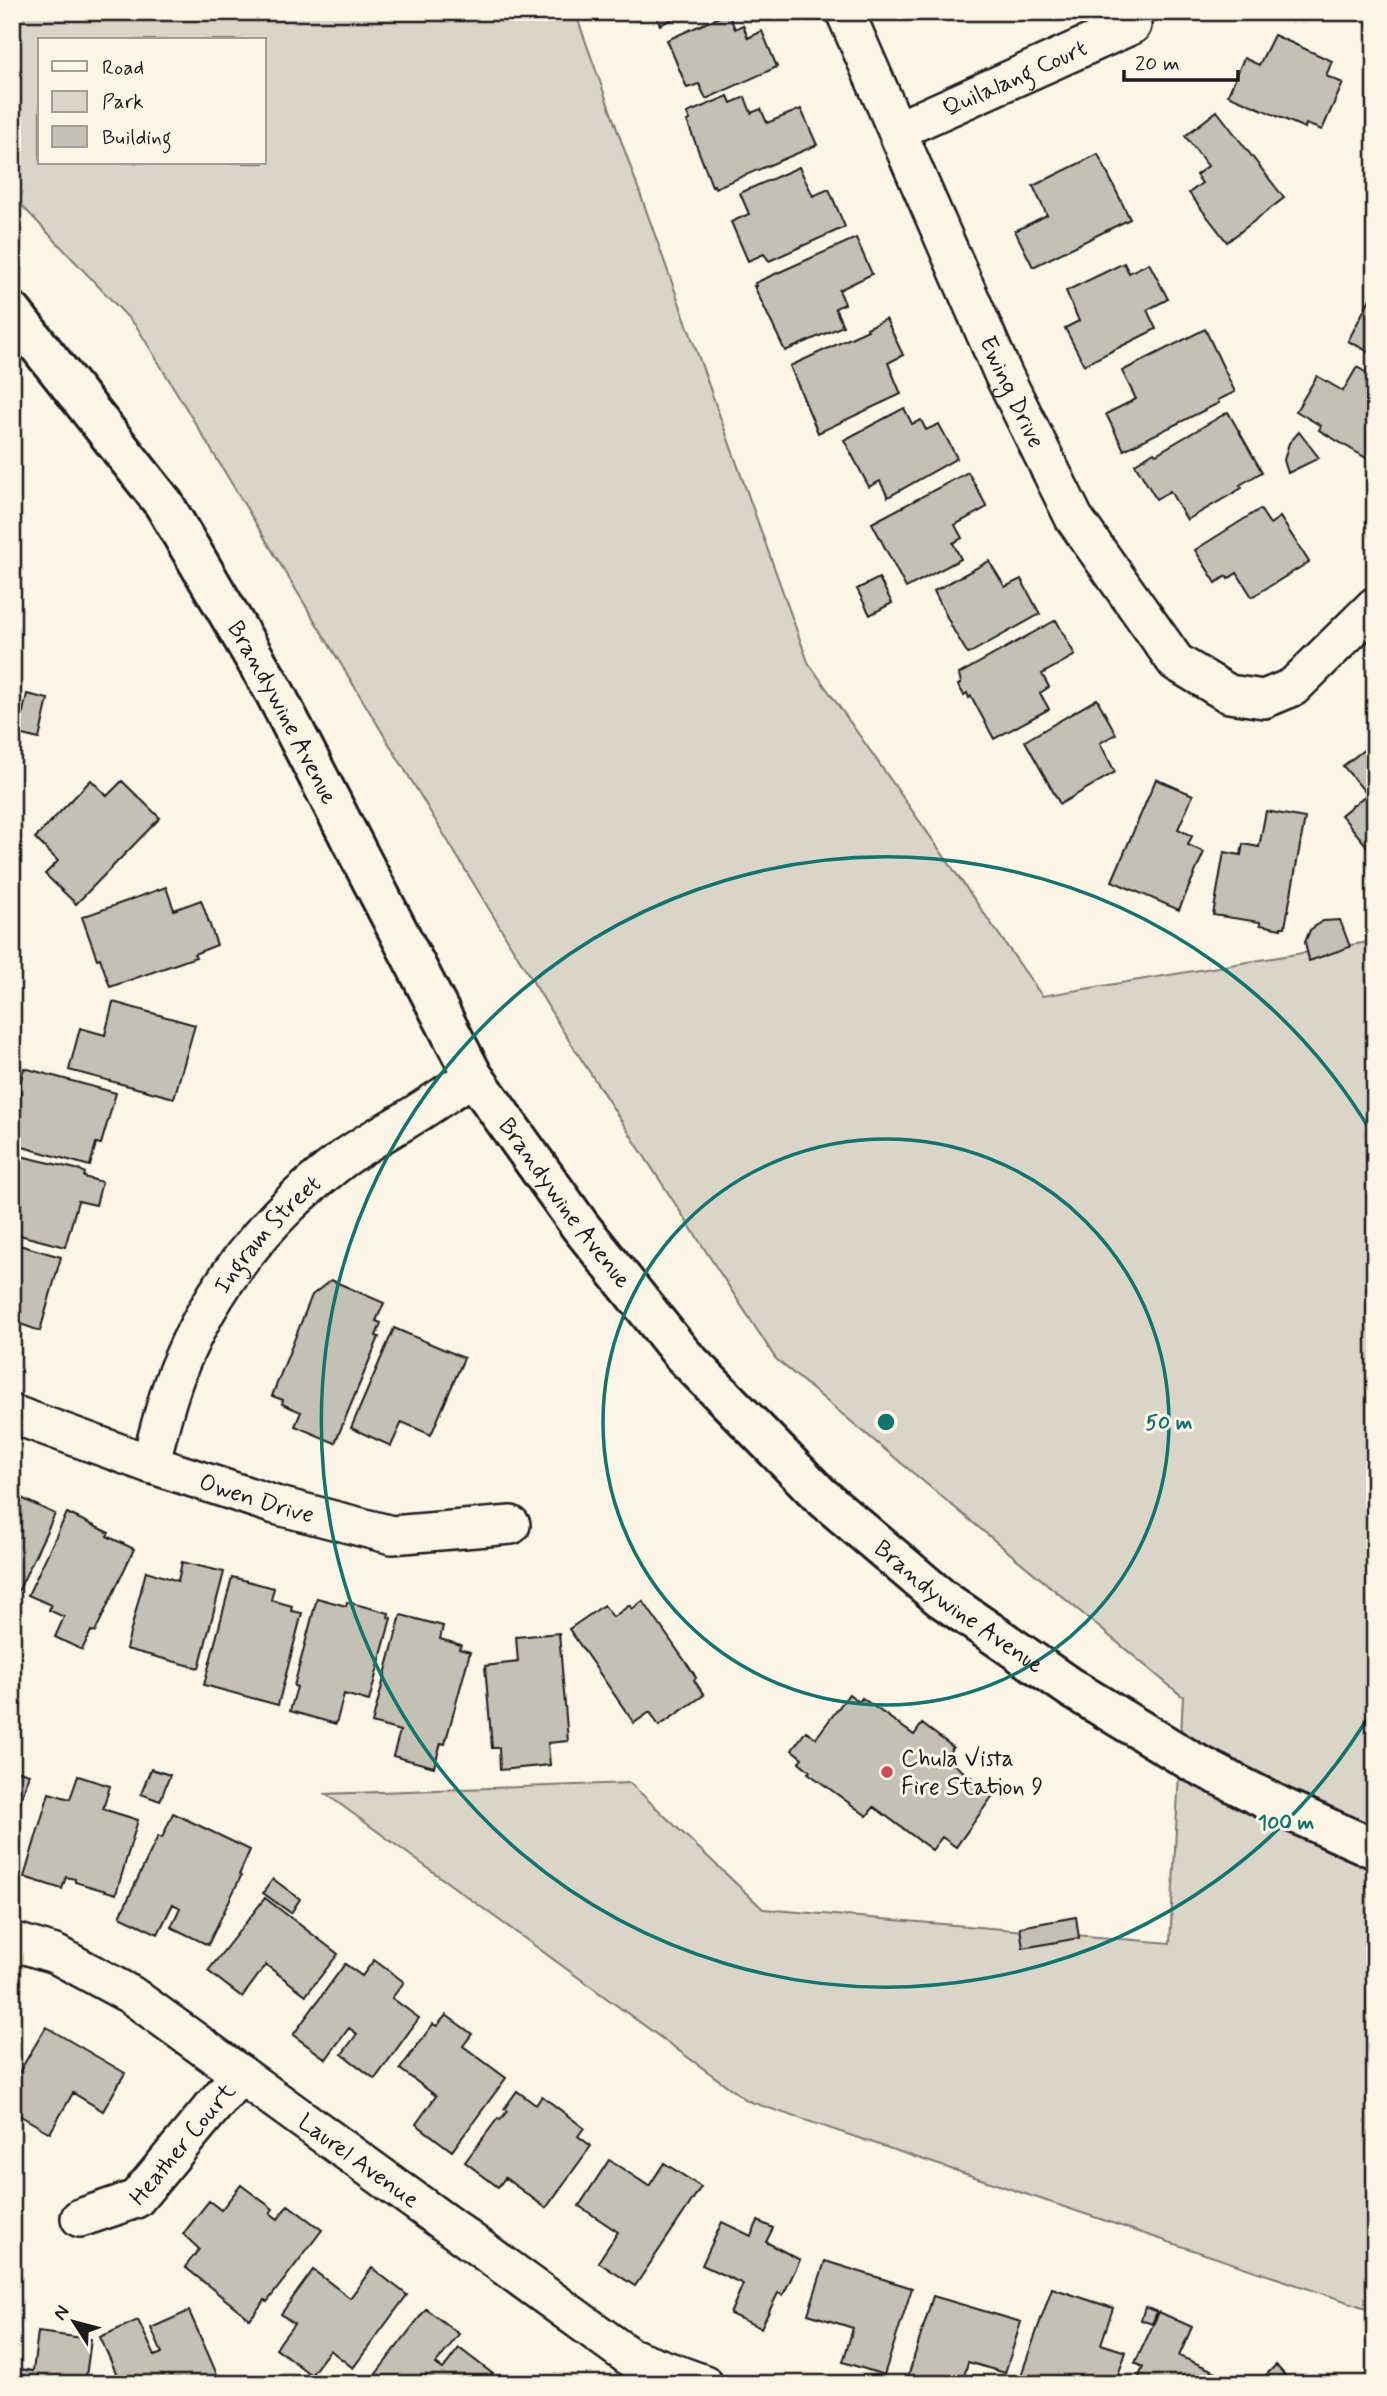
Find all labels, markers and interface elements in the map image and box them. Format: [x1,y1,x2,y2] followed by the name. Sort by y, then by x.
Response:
[938,33,1093,125] street label: Quilalang Court
[38,38,266,164] legend
[1124,38,1238,82] scale bar
[1135,50,1180,78] text: 20 m
[102,54,144,82] text: Road
[102,88,144,116] text: Park
[102,124,172,154] text: Building
[971,331,1051,454] street label: Ewing Drive
[219,616,344,810] street label: Brandywine Avenue
[491,1112,638,1295] street label: Brandywine Avenue
[207,1169,328,1300] street label: Ingram Street
[1146,1409,1193,1437] text: 50 m
[874,1410,898,1434] centre of rings
[195,1467,317,1531] street label: Owen Drive
[867,1534,1049,1681] street label: Brandywine Avenue
[901,1744,1043,1803] place label: Chula Vista Fire Station 9
[879,1764,895,1780] marker: Chula Vista Fire Station 9
[1258,1809,1314,1837] text: 100 m
[123,2077,243,2212] street label: Heather Court
[291,2107,425,2216] street label: Laurel Avenue
[38,2288,108,2358] north arrow
[48,2300,75,2325] text: N

